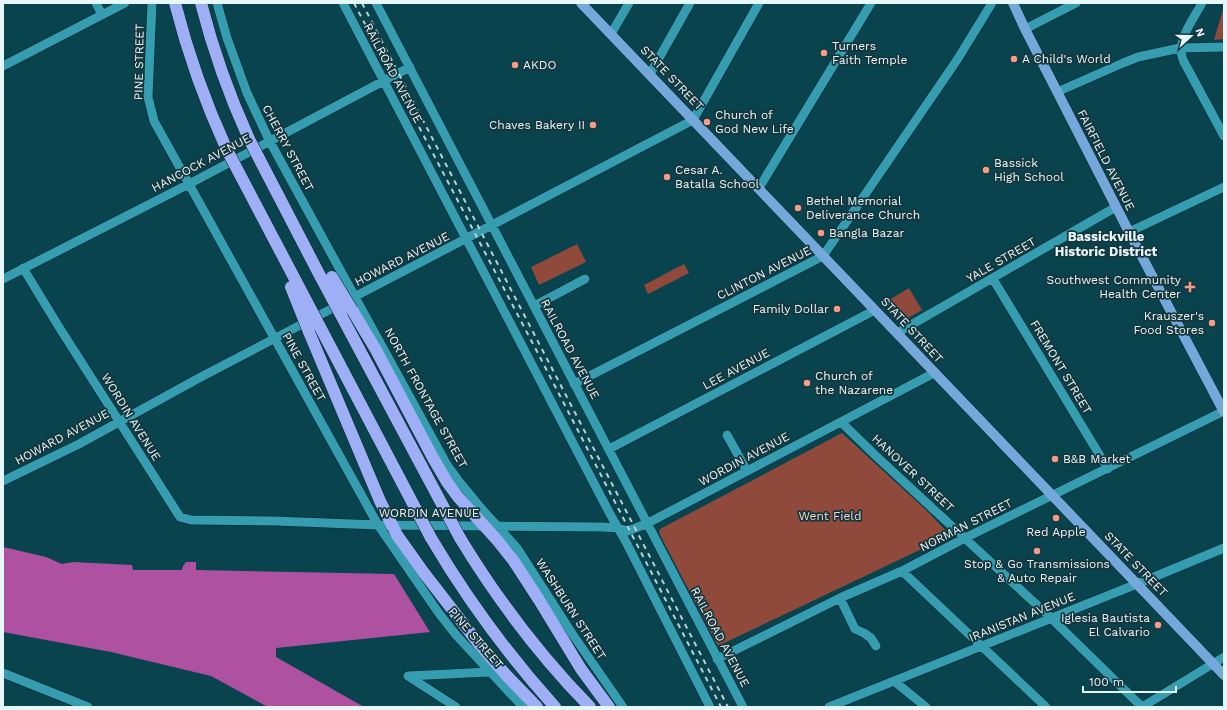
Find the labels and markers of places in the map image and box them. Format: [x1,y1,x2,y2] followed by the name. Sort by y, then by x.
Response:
[832,39,907,67] place label: Turners Faith Temple
[819,48,829,58] marker: Turners Faith Temple
[1022,52,1111,66] place label: A Child's World
[1009,54,1019,64] marker: A Child's World
[523,58,556,72] place label: AKDO
[510,60,520,70] marker: AKDO
[715,108,794,136] place label: Church of God New Life
[702,117,712,127] marker: Church of God New Life
[489,118,585,132] place label: Chaves Bakery II
[588,120,598,130] marker: Chaves Bakery II
[994,156,1064,184] place label: Bassick High School
[675,163,759,191] place label: Cesar A. Batalla School
[981,165,991,175] marker: Bassick High School
[662,172,672,182] marker: Cesar A. Batalla School
[806,194,920,222] place label: Bethel Memorial Deliverance Church
[793,203,803,213] marker: Bethel Memorial Deliverance Church
[829,226,905,240] place label: Bangla Bazar
[816,228,826,238] marker: Bangla Bazar
[1047,273,1182,301] place label: Southwest Community Health Center
[1184,281,1196,293] marker: Southwest Community Health Center
[753,302,829,316] place label: Family Dollar
[832,304,842,314] marker: Family Dollar
[1133,309,1204,337] place label: Krauszer's Food Stores
[1207,318,1217,328] marker: Krauszer's Food Stores
[815,369,893,397] place label: Church of the Nazarene
[802,378,812,388] marker: Church of the Nazarene
[1063,452,1130,466] place label: B&B Market
[1050,454,1060,464] marker: B&B Market
[1051,513,1061,523] marker: Red Apple
[1026,525,1086,539] place label: Red Apple
[1032,546,1042,556] marker: Stop & Go Transmissions & Auto Repair
[964,557,1110,585] place label: Stop & Go Transmissions & Auto Repair
[1061,611,1150,639] place label: Iglesia Bautista El Calvario
[1153,620,1163,630] marker: Iglesia Bautista El Calvario

